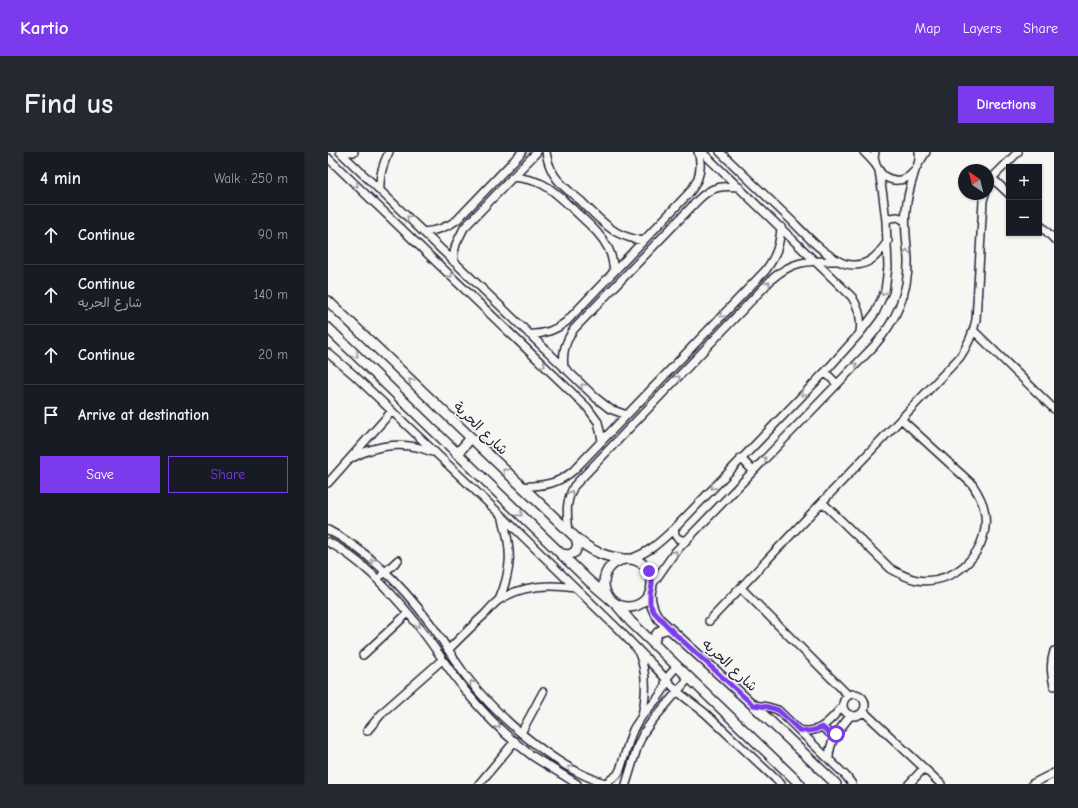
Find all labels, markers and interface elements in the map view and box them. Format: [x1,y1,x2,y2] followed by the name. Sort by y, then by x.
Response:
[20,17,69,39] text: Kartio
[914,20,941,37] text: Map
[963,20,1001,37] text: Layers
[1023,20,1058,37] text: Share
[958,86,1054,123] button: Directions
[24,88,113,120] text: Find us
[958,164,994,200] north arrow
[1006,164,1042,236] map controls
[1006,164,1042,200] button: +
[40,169,81,188] text: 4 min
[214,171,288,186] text: Walk · 250 m
[351,180,359,188] one-way arrow
[1006,200,1042,236] button: −
[406,215,414,223] one-way arrow
[40,224,62,246] icon: ahead
[78,226,135,244] text: Continue
[258,227,288,242] text: 90 m
[903,249,912,255] one-way arrow
[445,270,453,278] one-way arrow
[78,275,135,293] text: Continue
[763,281,771,289] one-way arrow
[40,284,62,306] icon: ahead
[254,287,288,302] text: 140 m
[880,289,888,296] one-way arrow
[78,295,142,310] text: شارع الحريه
[719,310,727,318] one-way arrow
[40,344,62,366] icon: ahead
[78,346,135,364] text: Continue
[258,347,288,362] text: 20 m
[351,350,359,358] one-way arrow
[538,360,546,368] one-way arrow
[850,362,857,370] one-way arrow
[673,375,681,383] one-way arrow
[408,378,416,386] one-way arrow
[580,383,588,391] one-way arrow
[801,389,808,397] one-way arrow
[449,398,511,459] street label: شارع الحرية
[40,404,62,426] icon: arrive
[78,406,209,424] text: Arrive at destination
[40,456,160,493] button: Save
[168,456,288,493] button: Share
[759,456,767,464] one-way arrow
[502,468,510,476] one-way arrow
[710,482,718,490] one-way arrow
[566,490,574,498] one-way arrow
[515,509,523,517] one-way arrow
[670,550,677,558] one-way arrow
[370,559,377,566] one-way arrow
[640,562,658,580] route end
[413,620,420,627] one-way arrow
[698,636,761,696] street label: شارع الحريه
[470,681,477,688] one-way arrow
[493,722,501,729] one-way arrow
[827,725,845,743] route start
[567,765,574,773] one-way arrow

